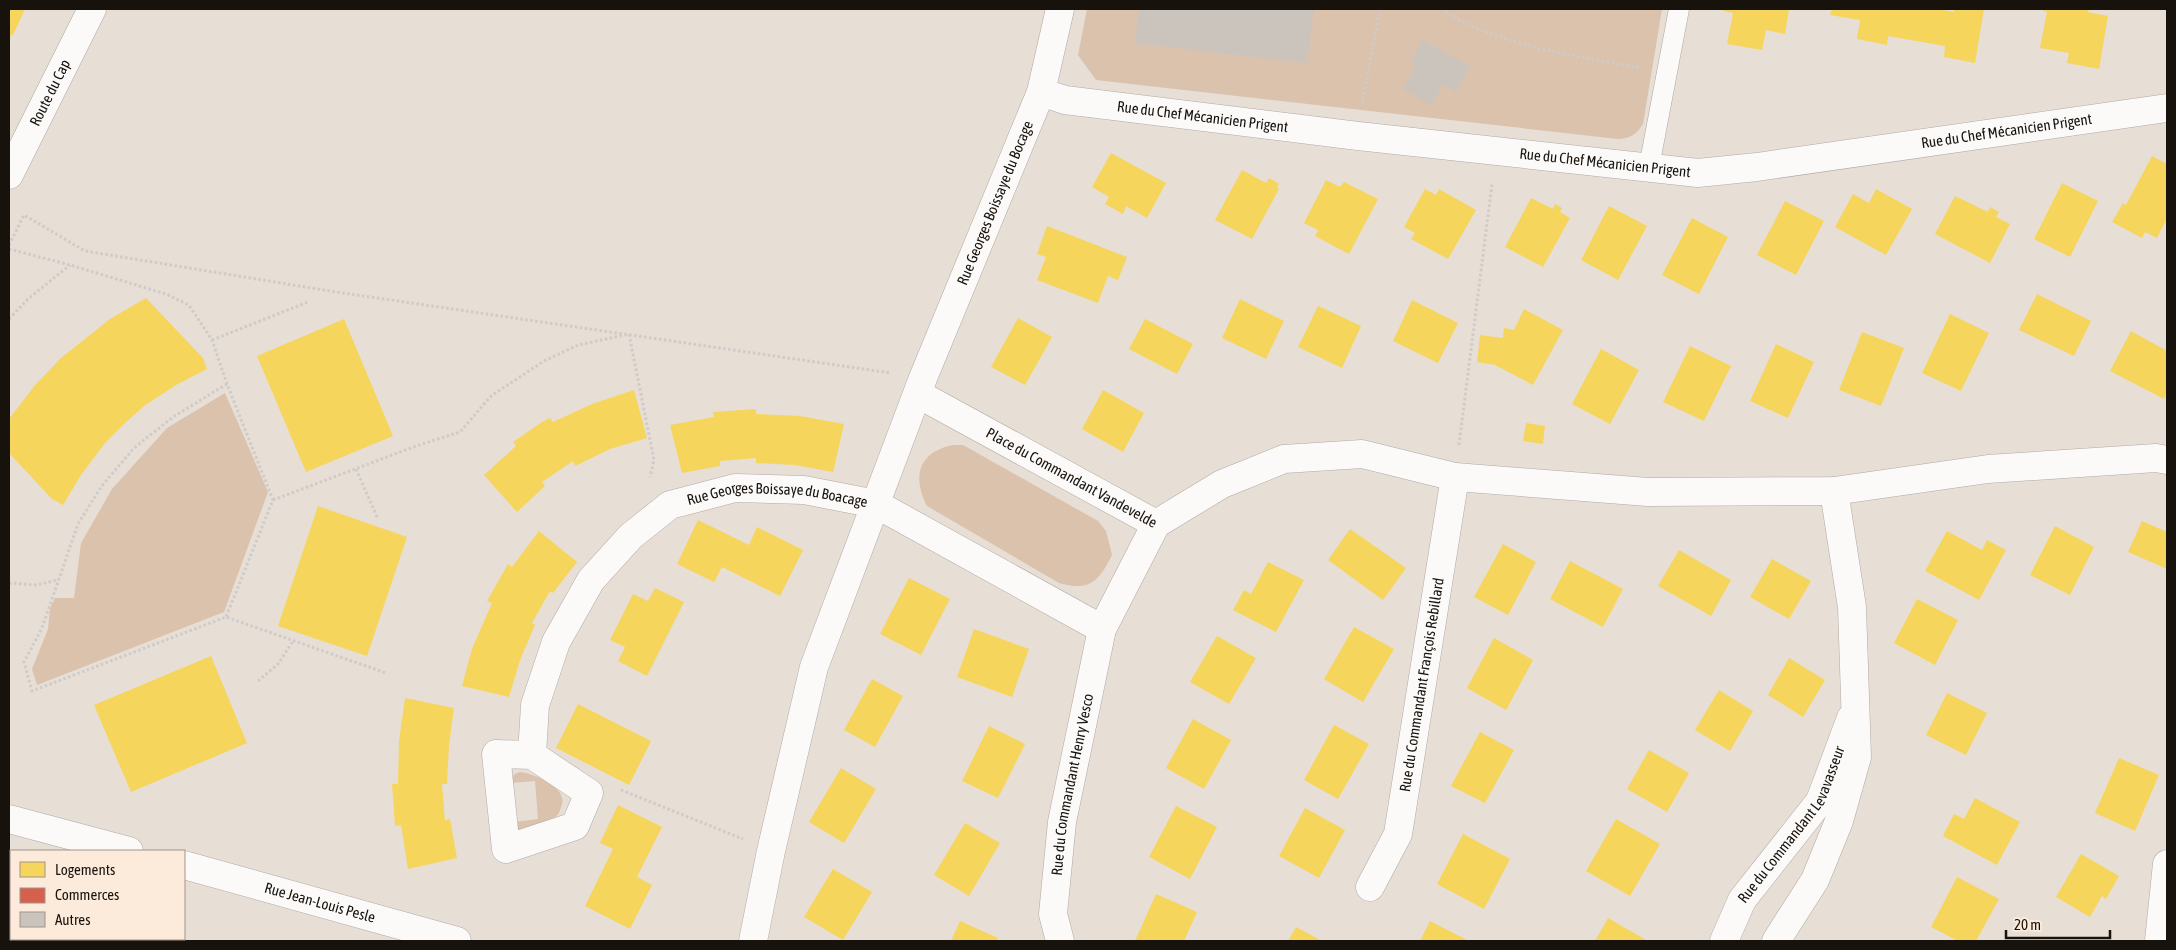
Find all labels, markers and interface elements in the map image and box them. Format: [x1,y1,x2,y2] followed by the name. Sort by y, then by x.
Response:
[26,56,73,129] street label: Route du Cap
[1116,97,1289,135] street label: Rue du Chef Mécanicien Prigent
[1920,110,2093,151] street label: Rue du Chef Mécanicien Prigent
[953,118,1036,287] street label: Rue Georges Boissaye du Bocage
[1519,145,1692,180] street label: Rue du Chef Mécanicien Prigent
[983,424,1160,531] street label: Place du Commandant Vandevelde
[685,479,869,510] street label: Rue Georges Boissaye du Boacage
[1396,576,1447,793] street label: Rue du Commandant François Rebillard
[1048,692,1096,876] street label: Rue du Commandant Henry Vesco
[1734,743,1848,906] street label: Rue du Commandant Levavasseur
[10,850,185,940] legend
[55,861,115,878] text: Logements
[263,879,377,926] street label: Rue Jean-Louis Pesle
[55,886,119,903] text: Commerces
[2006,908,2110,940] scale bar
[55,911,90,928] text: Autres
[2014,916,2041,933] text: 20 m

